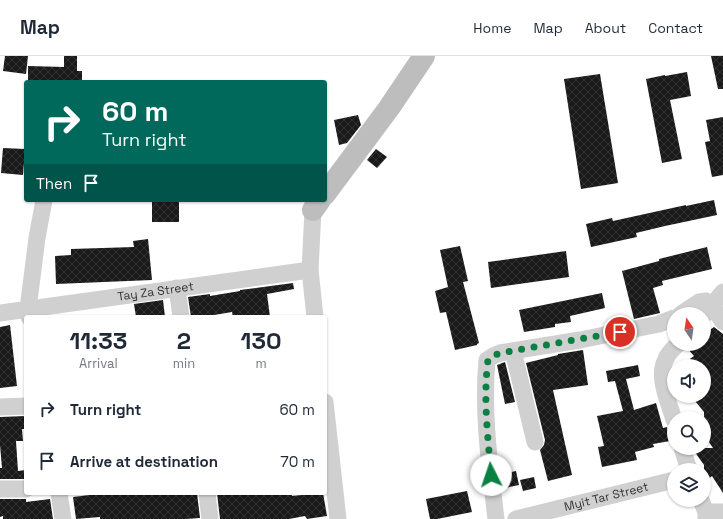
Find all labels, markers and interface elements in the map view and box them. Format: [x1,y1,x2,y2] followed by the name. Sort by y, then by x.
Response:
[20,15,60,40] text: Map
[473,19,511,37] text: Home
[533,19,563,37] text: Map
[585,19,626,37] text: About
[648,19,703,37] text: Contact
[102,93,168,129] text: 60 m
[36,96,88,148] icon: right
[102,128,186,151] text: Turn right
[80,172,102,194] icon: arrive
[36,174,72,193] text: Then
[116,278,195,305] street label: Tay Za Street
[667,307,711,351] north arrow
[667,307,711,507] map controls
[603,315,637,349] pin
[609,321,631,343] icon: arrive
[69,325,127,356] text: 11:33
[177,325,191,356] text: 2
[241,325,282,356] text: 130
[79,355,118,372] text: Arrival
[173,355,195,372] text: min
[255,355,267,372] text: m
[667,359,711,403] button: sound
[36,398,58,420] icon: right
[70,400,141,419] text: Turn right
[279,400,315,419] text: 60 m
[667,411,711,455] button: search
[36,450,58,472] icon: arrive
[70,452,218,471] text: Arrive at destination
[280,452,315,471] text: 70 m
[470,454,512,496] position arrow
[667,463,711,507] button: layers
[562,479,650,515] street label: Myit Tar Street

